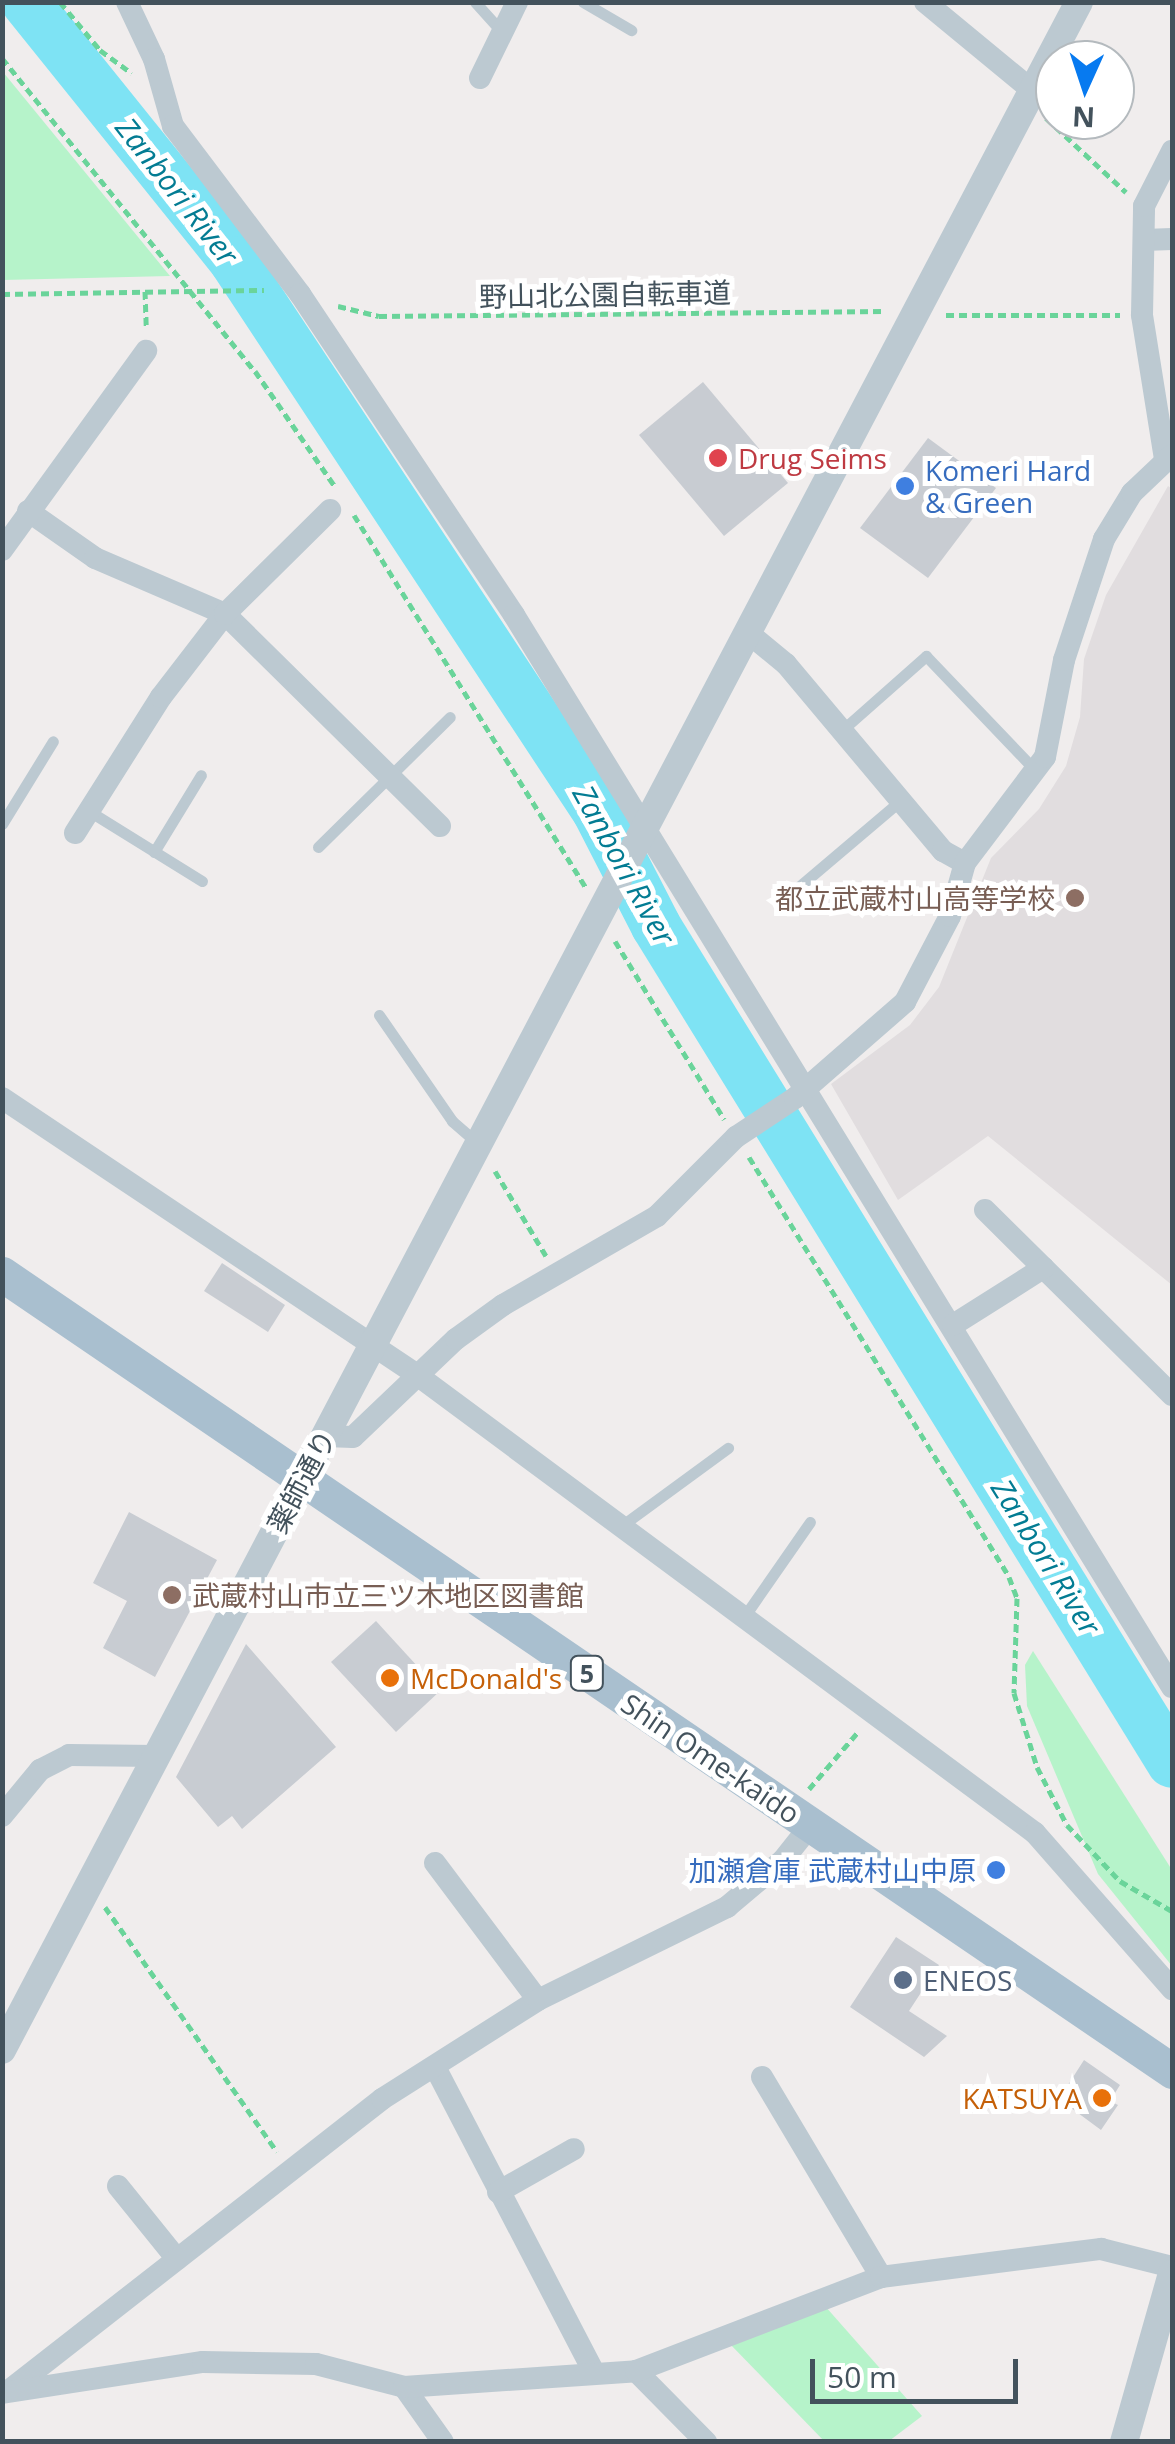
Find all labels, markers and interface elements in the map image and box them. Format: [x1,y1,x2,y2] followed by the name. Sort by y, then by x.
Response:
[1035,40,1135,140] north arrow
[1071,98,1096,138] text: N
[108,110,246,272] water label: Zanbori River
[479,275,731,313] street label: 野山北公園自転車道
[738,441,887,475] place label: Drug Seims
[707,447,729,469] marker: Drug Seims
[925,453,1091,519] place label: Komeri Hard & Green
[894,475,916,497] marker: Komeri Hard & Green
[565,779,683,951] water label: Zanbori River
[775,881,1055,915] place label: 都立武蔵村山高等学校
[1064,887,1086,909] marker: 都立武蔵村山高等学校
[260,1424,342,1538] street label: 薬師通り
[984,1472,1108,1642] water label: Zanbori River
[192,1578,584,1612] place label: 武蔵村山市立三ツ木地区図書館
[161,1584,183,1606] marker: 武蔵村山市立三ツ木地区図書館
[570,1653,604,1693] road number: 5
[410,1661,562,1695] place label: McDonald's
[379,1667,401,1689] marker: McDonald's
[615,1686,807,1830] street label: Shin Ome-kaido
[689,1853,976,1887] place label: 加瀬倉庫 武蔵村山中原
[985,1859,1007,1881] marker: 加瀬倉庫 武蔵村山中原
[923,1963,1012,1997] place label: ENEOS
[892,1969,914,1991] marker: ENEOS
[963,2081,1082,2115] place label: KATSUYA
[1091,2087,1113,2109] marker: KATSUYA
[815,2339,1022,2401] scale bar
[827,2356,897,2397] text: 50 m

